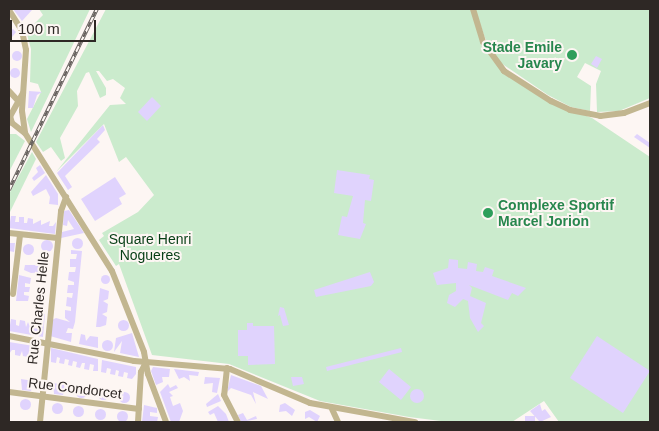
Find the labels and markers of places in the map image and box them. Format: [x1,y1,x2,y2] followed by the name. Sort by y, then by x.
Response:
[483,39,562,72] place label: Stade Emile Javary
[566,49,578,61] marker: Stade Emile Javary
[498,197,614,230] place label: Complexe Sportif Marcel Jorion
[482,207,494,219] marker: Complexe Sportif Marcel Jorion

